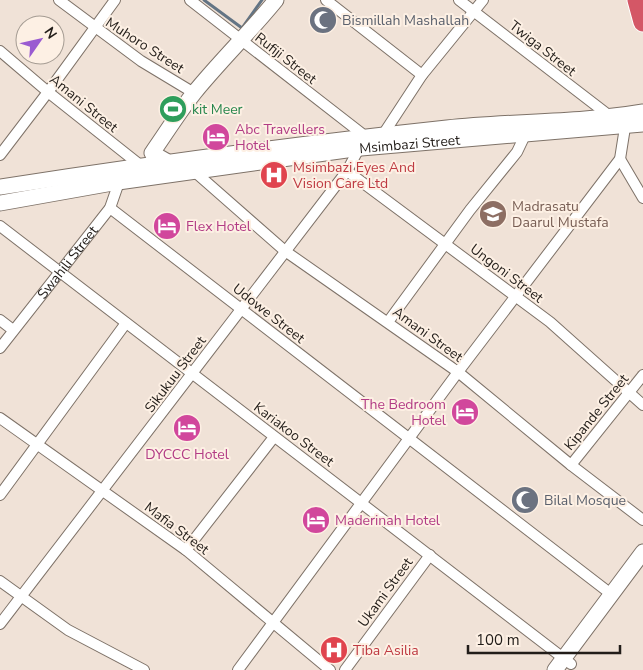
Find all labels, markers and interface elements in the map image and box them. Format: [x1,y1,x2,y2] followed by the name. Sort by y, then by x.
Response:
[308,5,338,35] mosque icon: Bismillah Mashallah
[342,11,469,30] place label: Bismillah Mashallah
[102,13,188,78] street label: Muhoro Street
[15,15,65,65] north arrow
[505,16,580,81] street label: Twiga Street
[40,23,61,43] text: N
[251,28,321,89] street label: Rufiji Street
[46,70,122,137] street label: Amani Street
[158,94,188,124] sports icon: kit Meer
[192,100,243,119] place label: kit Meer
[235,120,325,155] place label: Abc Travellers Hotel
[201,122,231,152] hotel icon: Abc Travellers Hotel
[358,131,461,158] street label: Msimbazi Street
[292,158,415,193] place label: Msimbazi Eyes And Vision Care Ltd
[259,160,289,190] hospital icon: Msimbazi Eyes And Vision Care Ltd
[512,197,609,232] place label: Madrasatu Daarul Mustafa
[478,199,508,229] school or university icon: Madrasatu Daarul Mustafa
[152,211,182,241] hotel icon: Flex Hotel
[186,217,252,236] place label: Flex Hotel
[33,222,102,303] street label: Swahili Street
[466,240,547,307] street label: Ungoni Street
[229,279,309,348] street label: Udowe Street
[389,302,467,366] street label: Amani Street
[140,332,210,416] street label: Sikukuu Street
[560,370,633,454] street label: Kipande Street
[361,395,447,430] place label: The Bedroom Hotel
[450,397,480,427] hotel icon: The Bedroom Hotel
[250,398,338,471] street label: Kariakoo Street
[172,413,202,443] hotel icon: DYCCC Hotel
[145,445,230,464] place label: DYCCC Hotel
[510,485,540,515] mosque icon: Bilal Mosque
[544,491,626,510] place label: Bilal Mosque
[140,498,213,559] street label: Mafia Street
[301,505,331,535] hotel icon: Maderinah Hotel
[335,511,441,530] place label: Maderinah Hotel
[354,554,417,631] street label: Ukami Street
[468,622,620,654] scale bar
[476,630,520,650] text: 100 m
[319,635,349,665] hospital icon: Tiba Asilia
[353,641,419,660] place label: Tiba Asilia

